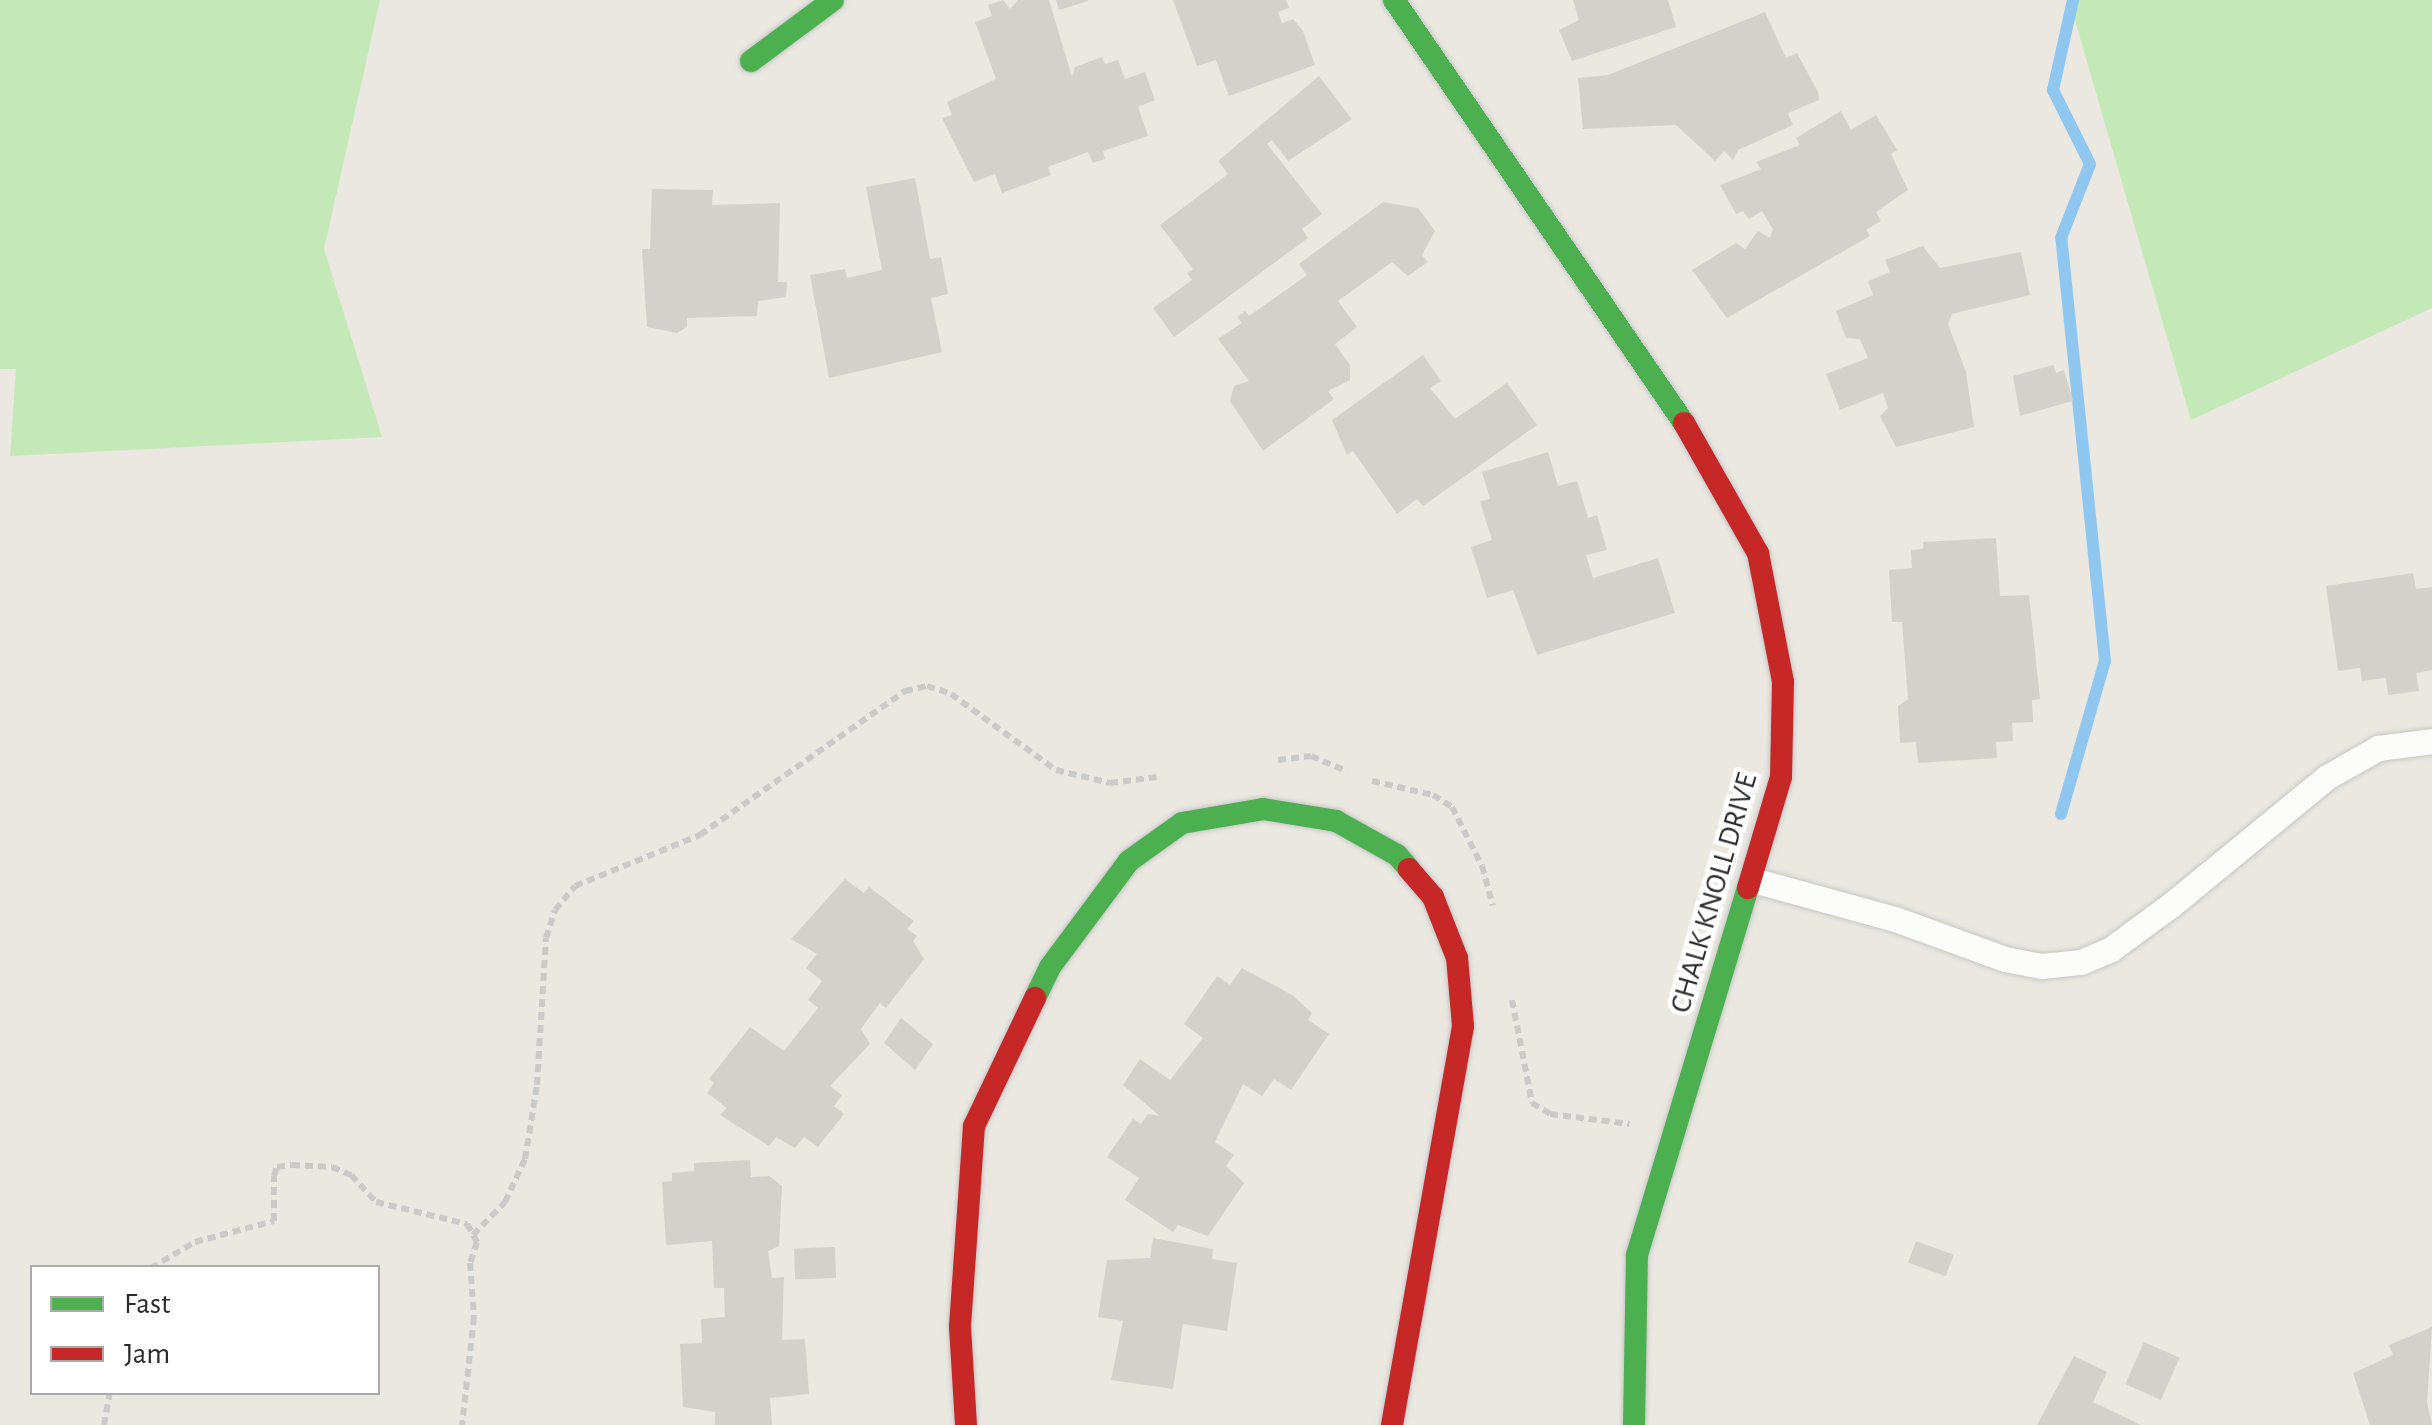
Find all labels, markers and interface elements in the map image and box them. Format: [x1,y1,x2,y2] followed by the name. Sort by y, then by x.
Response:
[1663,769,1765,1017] street label: CHALK KNOLL DRIVE
[30,1265,380,1395] legend
[124,1289,171,1319] text: Fast
[124,1339,170,1369] text: Jam

